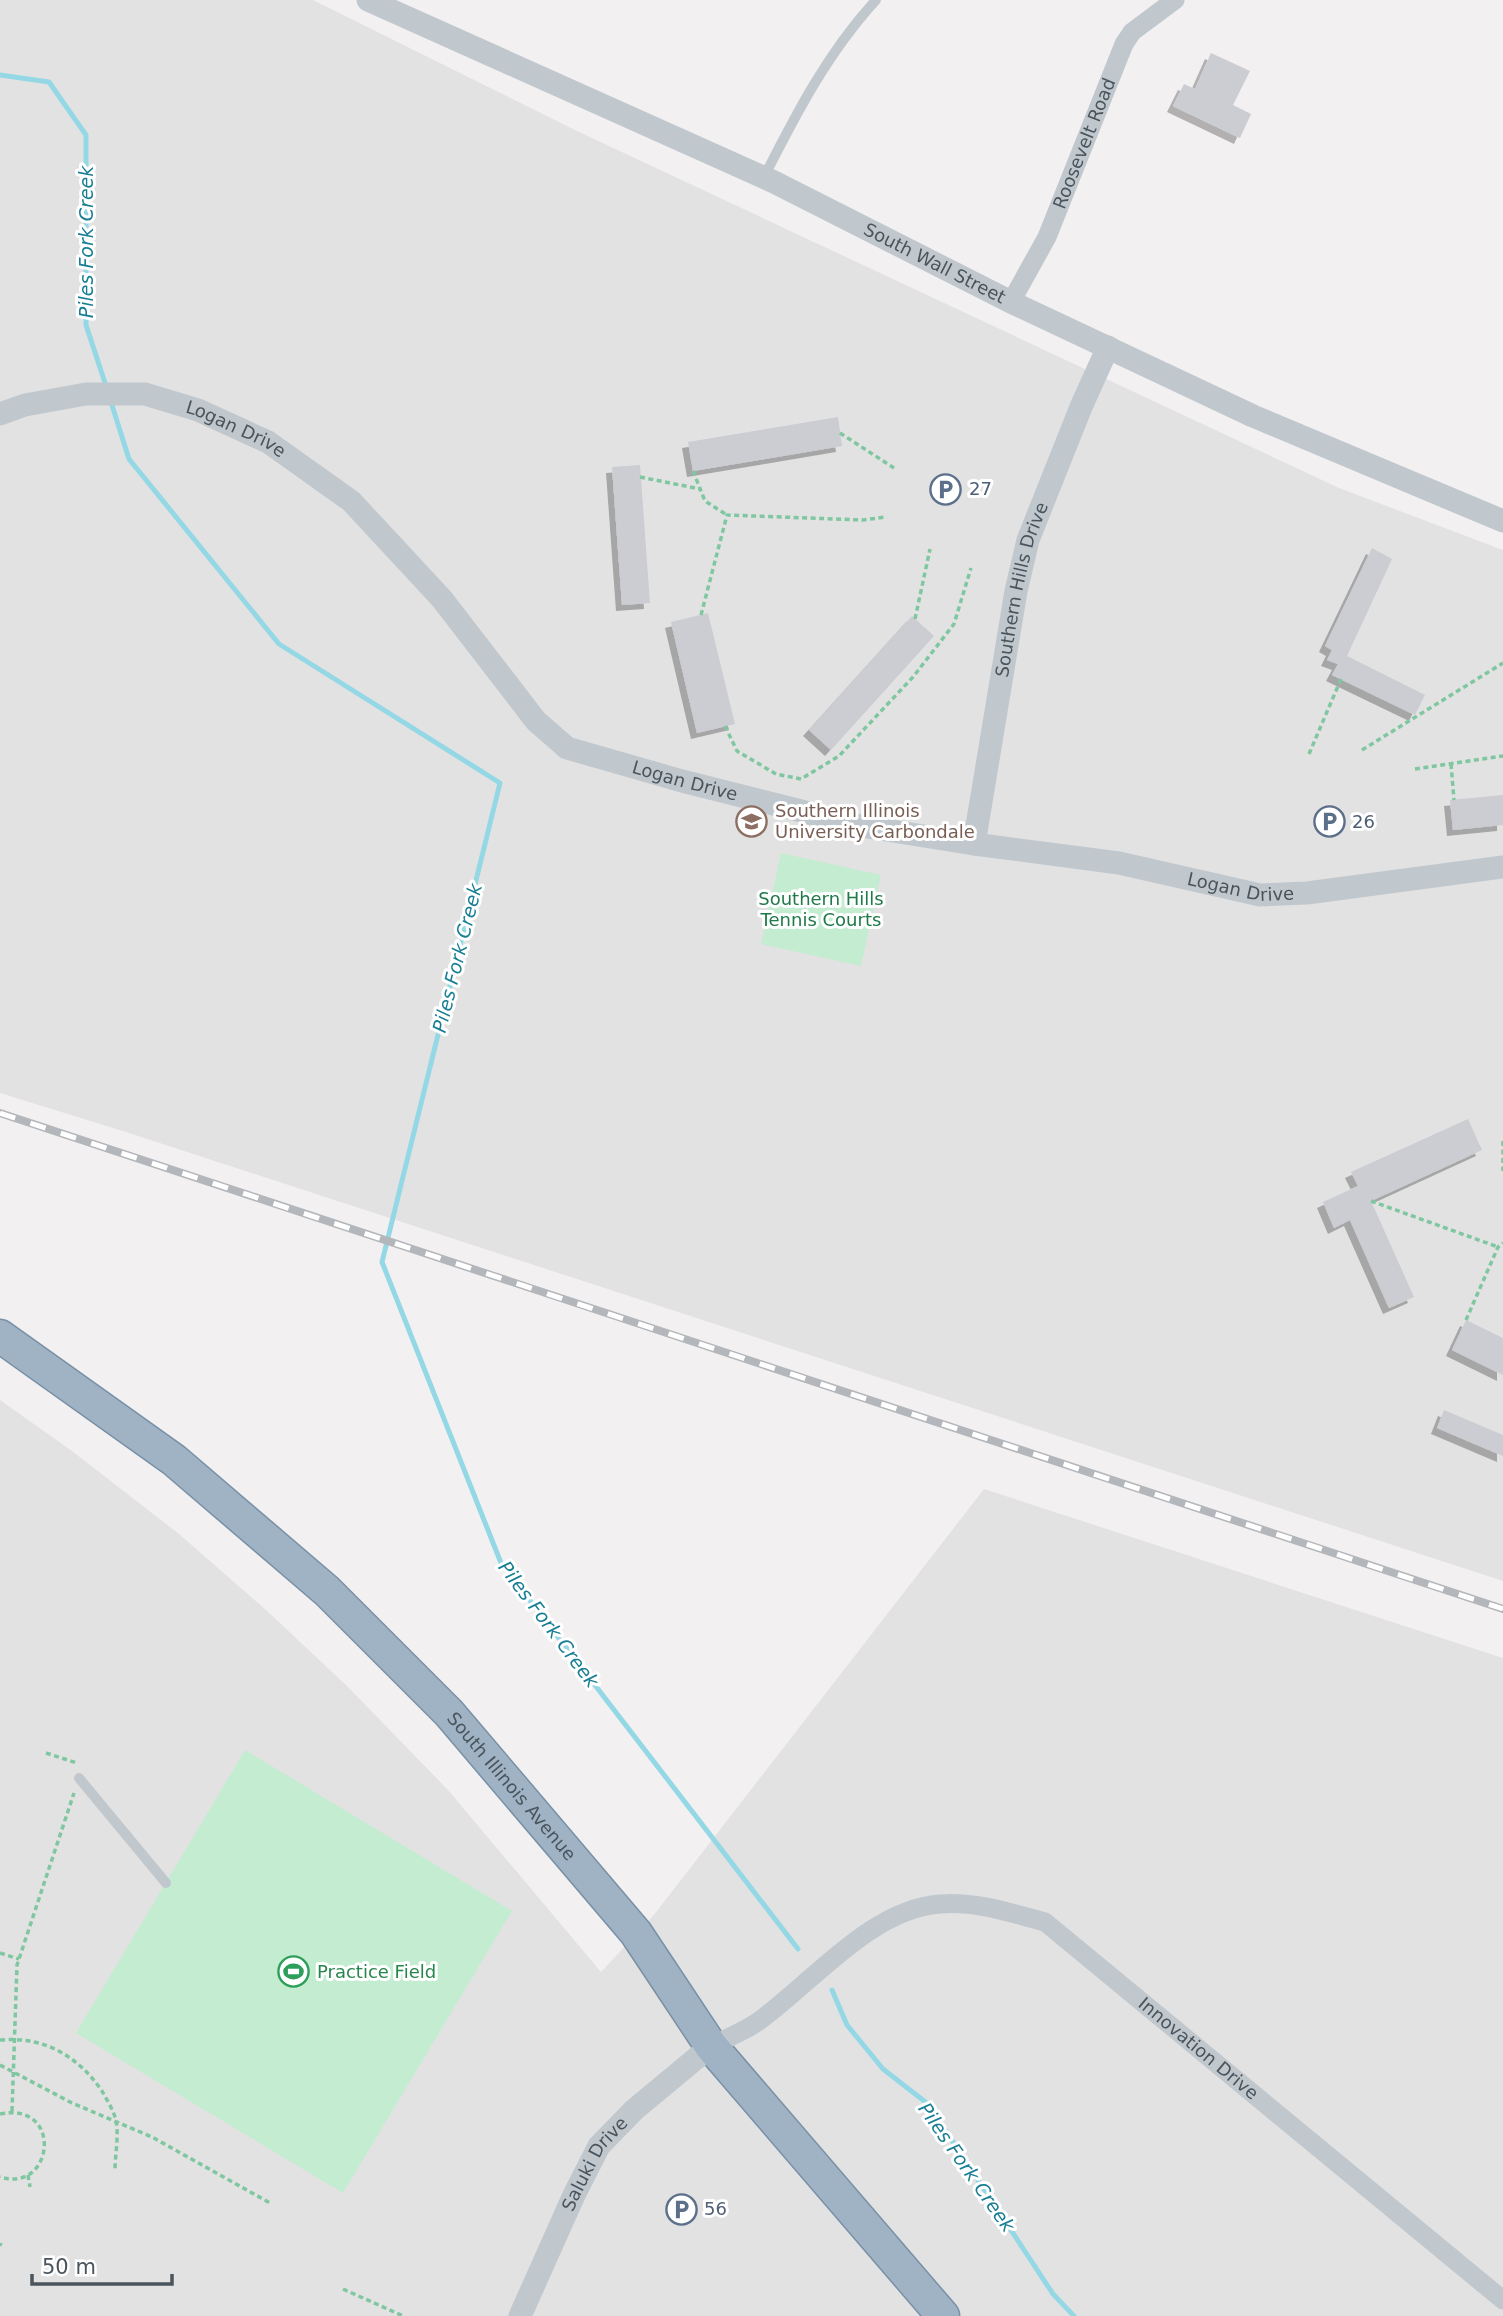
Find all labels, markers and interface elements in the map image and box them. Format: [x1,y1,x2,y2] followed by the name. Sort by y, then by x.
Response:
[1048,75,1119,212] street label: Roosevelt Road
[75,165,97,318] water label: Piles Fork Creek
[860,218,1009,308] street label: South Wall Street
[184,396,290,461] street label: Logan Drive
[929,472,963,506] parking icon: 27
[969,478,992,499] place label: 27
[991,499,1052,679] street label: Southern Hills Drive
[630,756,740,805] street label: Logan Drive
[775,800,975,842] place label: Southern Illinois University Carbondale
[735,804,769,838] school or university icon: Southern Illinois University Carbondale
[1312,805,1346,839] parking icon: 26
[1352,811,1375,832] place label: 26
[1185,868,1295,905] street label: Logan Drive
[428,880,486,1035] water label: Piles Fork Creek
[758,888,884,930] park label: Southern Hills Tennis Courts
[494,1556,604,1692] water label: Piles Fork Creek
[443,1708,581,1865] street label: South Illinois Avenue
[277,1955,311,1989] sports icon: Practice Field
[317,1961,436,1982] place label: Practice Field
[1134,1993,1263,2104] street label: Innovation Drive
[914,2098,1020,2237] water label: Piles Fork Creek
[557,2112,632,2214] street label: Saluki Drive
[664,2192,698,2226] parking icon: 56
[704,2198,727,2219] place label: 56
[32,2242,172,2286] scale bar
[42,2255,96,2279] text: 50 m

